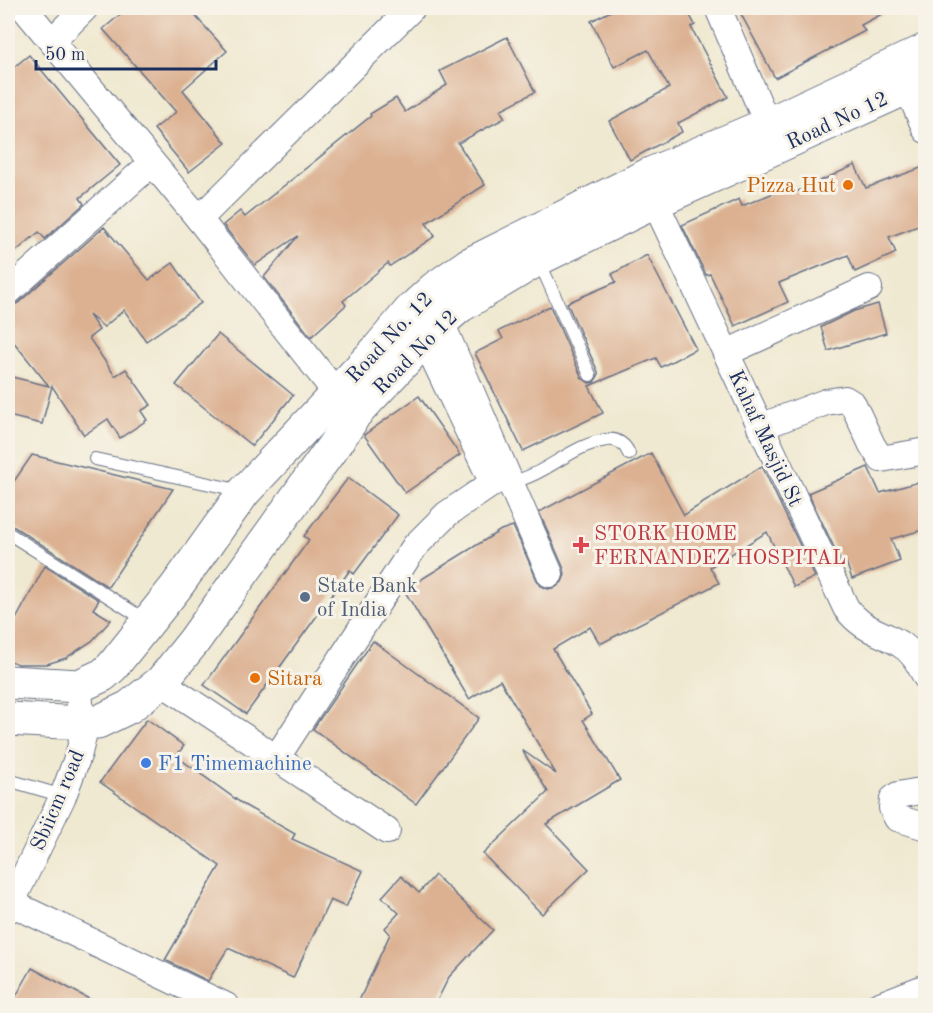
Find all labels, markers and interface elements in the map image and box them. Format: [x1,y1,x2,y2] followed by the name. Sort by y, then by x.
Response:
[36,33,216,71] scale bar
[45,46,85,64] text: 50 m
[784,89,892,154] street label: Road No 12
[746,176,836,197] place label: Pizza Hut
[841,178,855,192] marker: Pizza Hut
[343,289,437,387] street label: Road No. 12
[370,307,462,399] street label: Road No 12
[724,367,805,510] street label: Kahaf Masjid St
[594,524,846,569] place label: STORK HOME FERNANDEZ HOSPITAL
[572,536,590,554] marker: STORK HOME FERNANDEZ HOSPITAL
[317,576,418,621] place label: State Bank of India
[298,590,312,604] marker: State Bank of India
[267,669,322,690] place label: Sitara
[248,671,262,685] marker: Sitara
[28,747,89,854] street label: Sbiicm road
[158,754,312,775] place label: F1 Timemachine
[139,756,153,770] marker: F1 Timemachine

